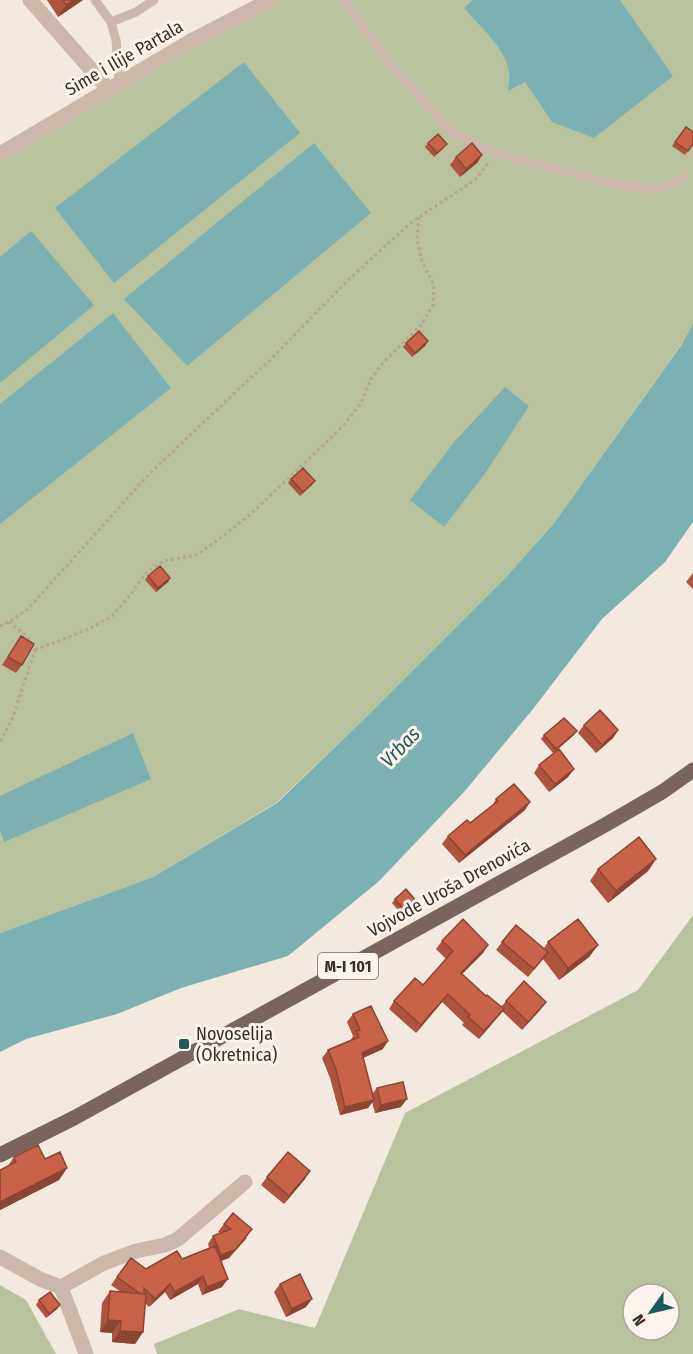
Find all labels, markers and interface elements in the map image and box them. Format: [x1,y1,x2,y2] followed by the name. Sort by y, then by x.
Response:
[61,15,187,101] street label: Sime i Ilije Partala
[375,722,425,772] water label: Vrbas
[364,834,534,942] street label: Vojvode Uroša Drenovića
[318,953,378,979] road number: M-I 101
[196,1023,277,1066] place label: Novoselija (Okretnica)
[177,1037,191,1051] marker: Novoselija (Okretnica)
[621,1282,681,1342] north arrow
[628,1311,650,1329] text: N

